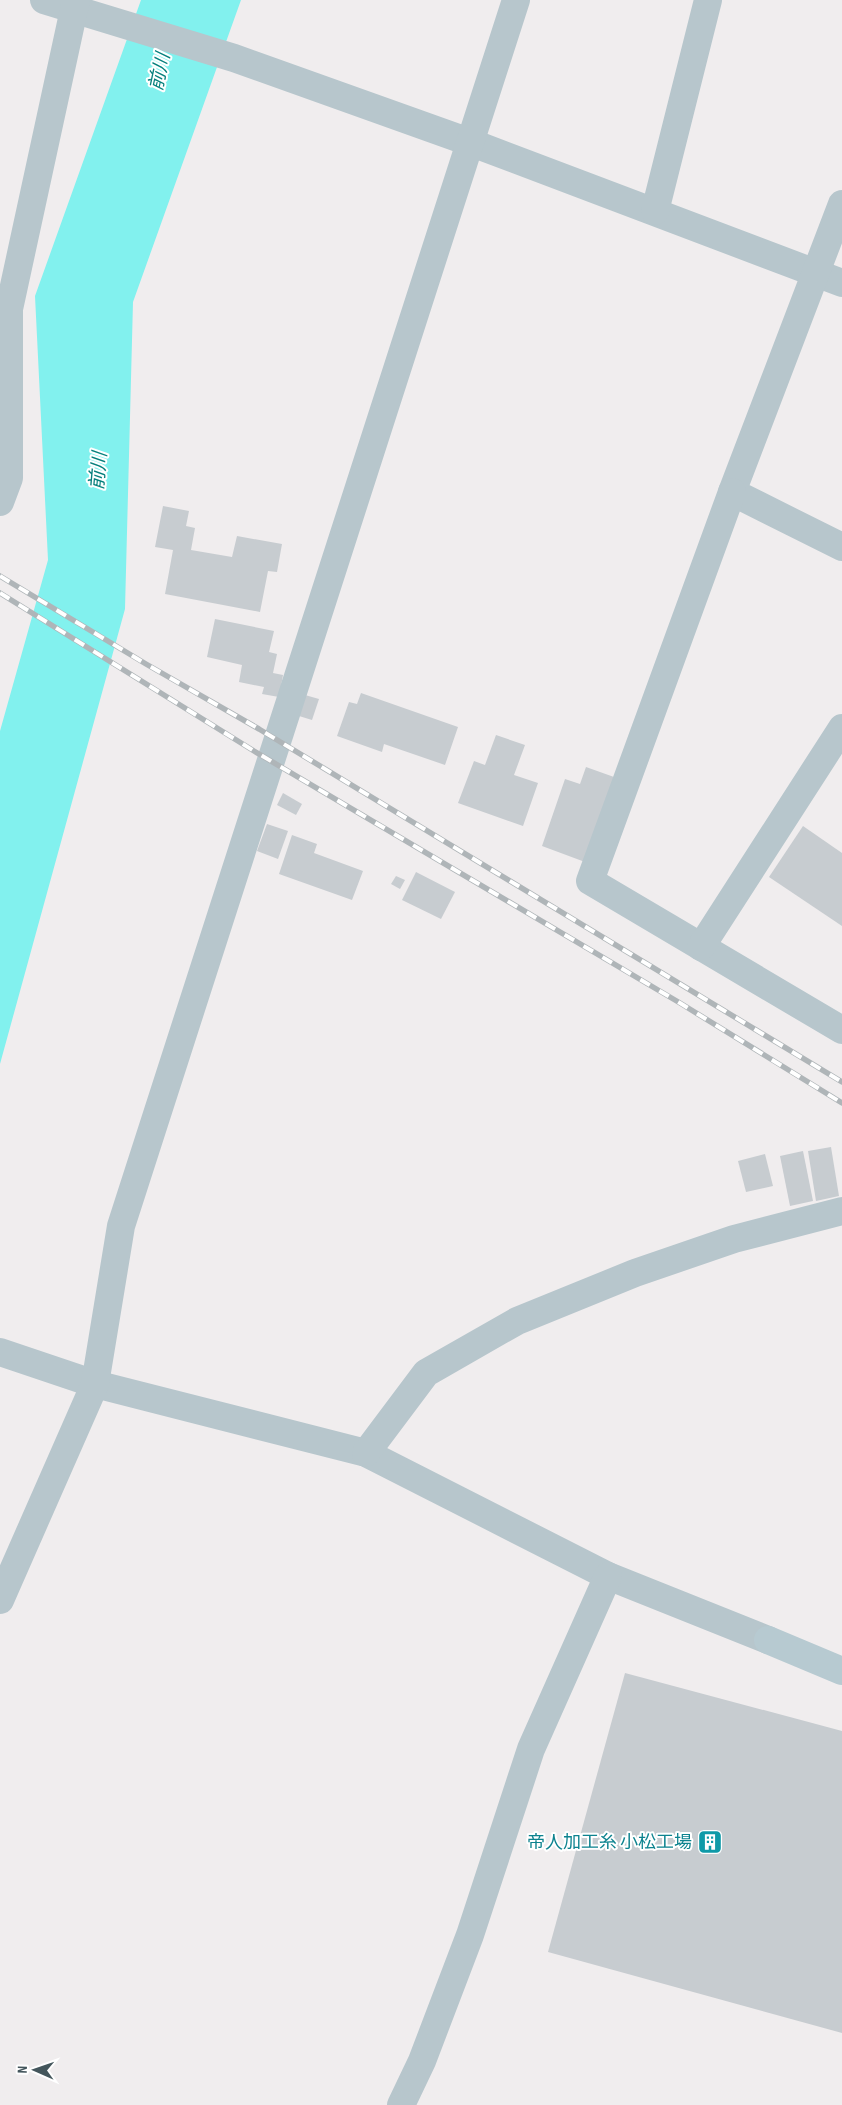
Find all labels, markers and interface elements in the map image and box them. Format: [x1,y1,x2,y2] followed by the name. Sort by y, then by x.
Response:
[145,49,176,93] water label: 前川
[86,449,112,491] water label: 前川
[697,1829,723,1855] building icon: 帝人加工糸 小松工場
[527,1832,692,1853] place label: 帝人加工糸 小松工場
[10,2045,60,2095] north arrow
[14,2066,31,2074] text: N

